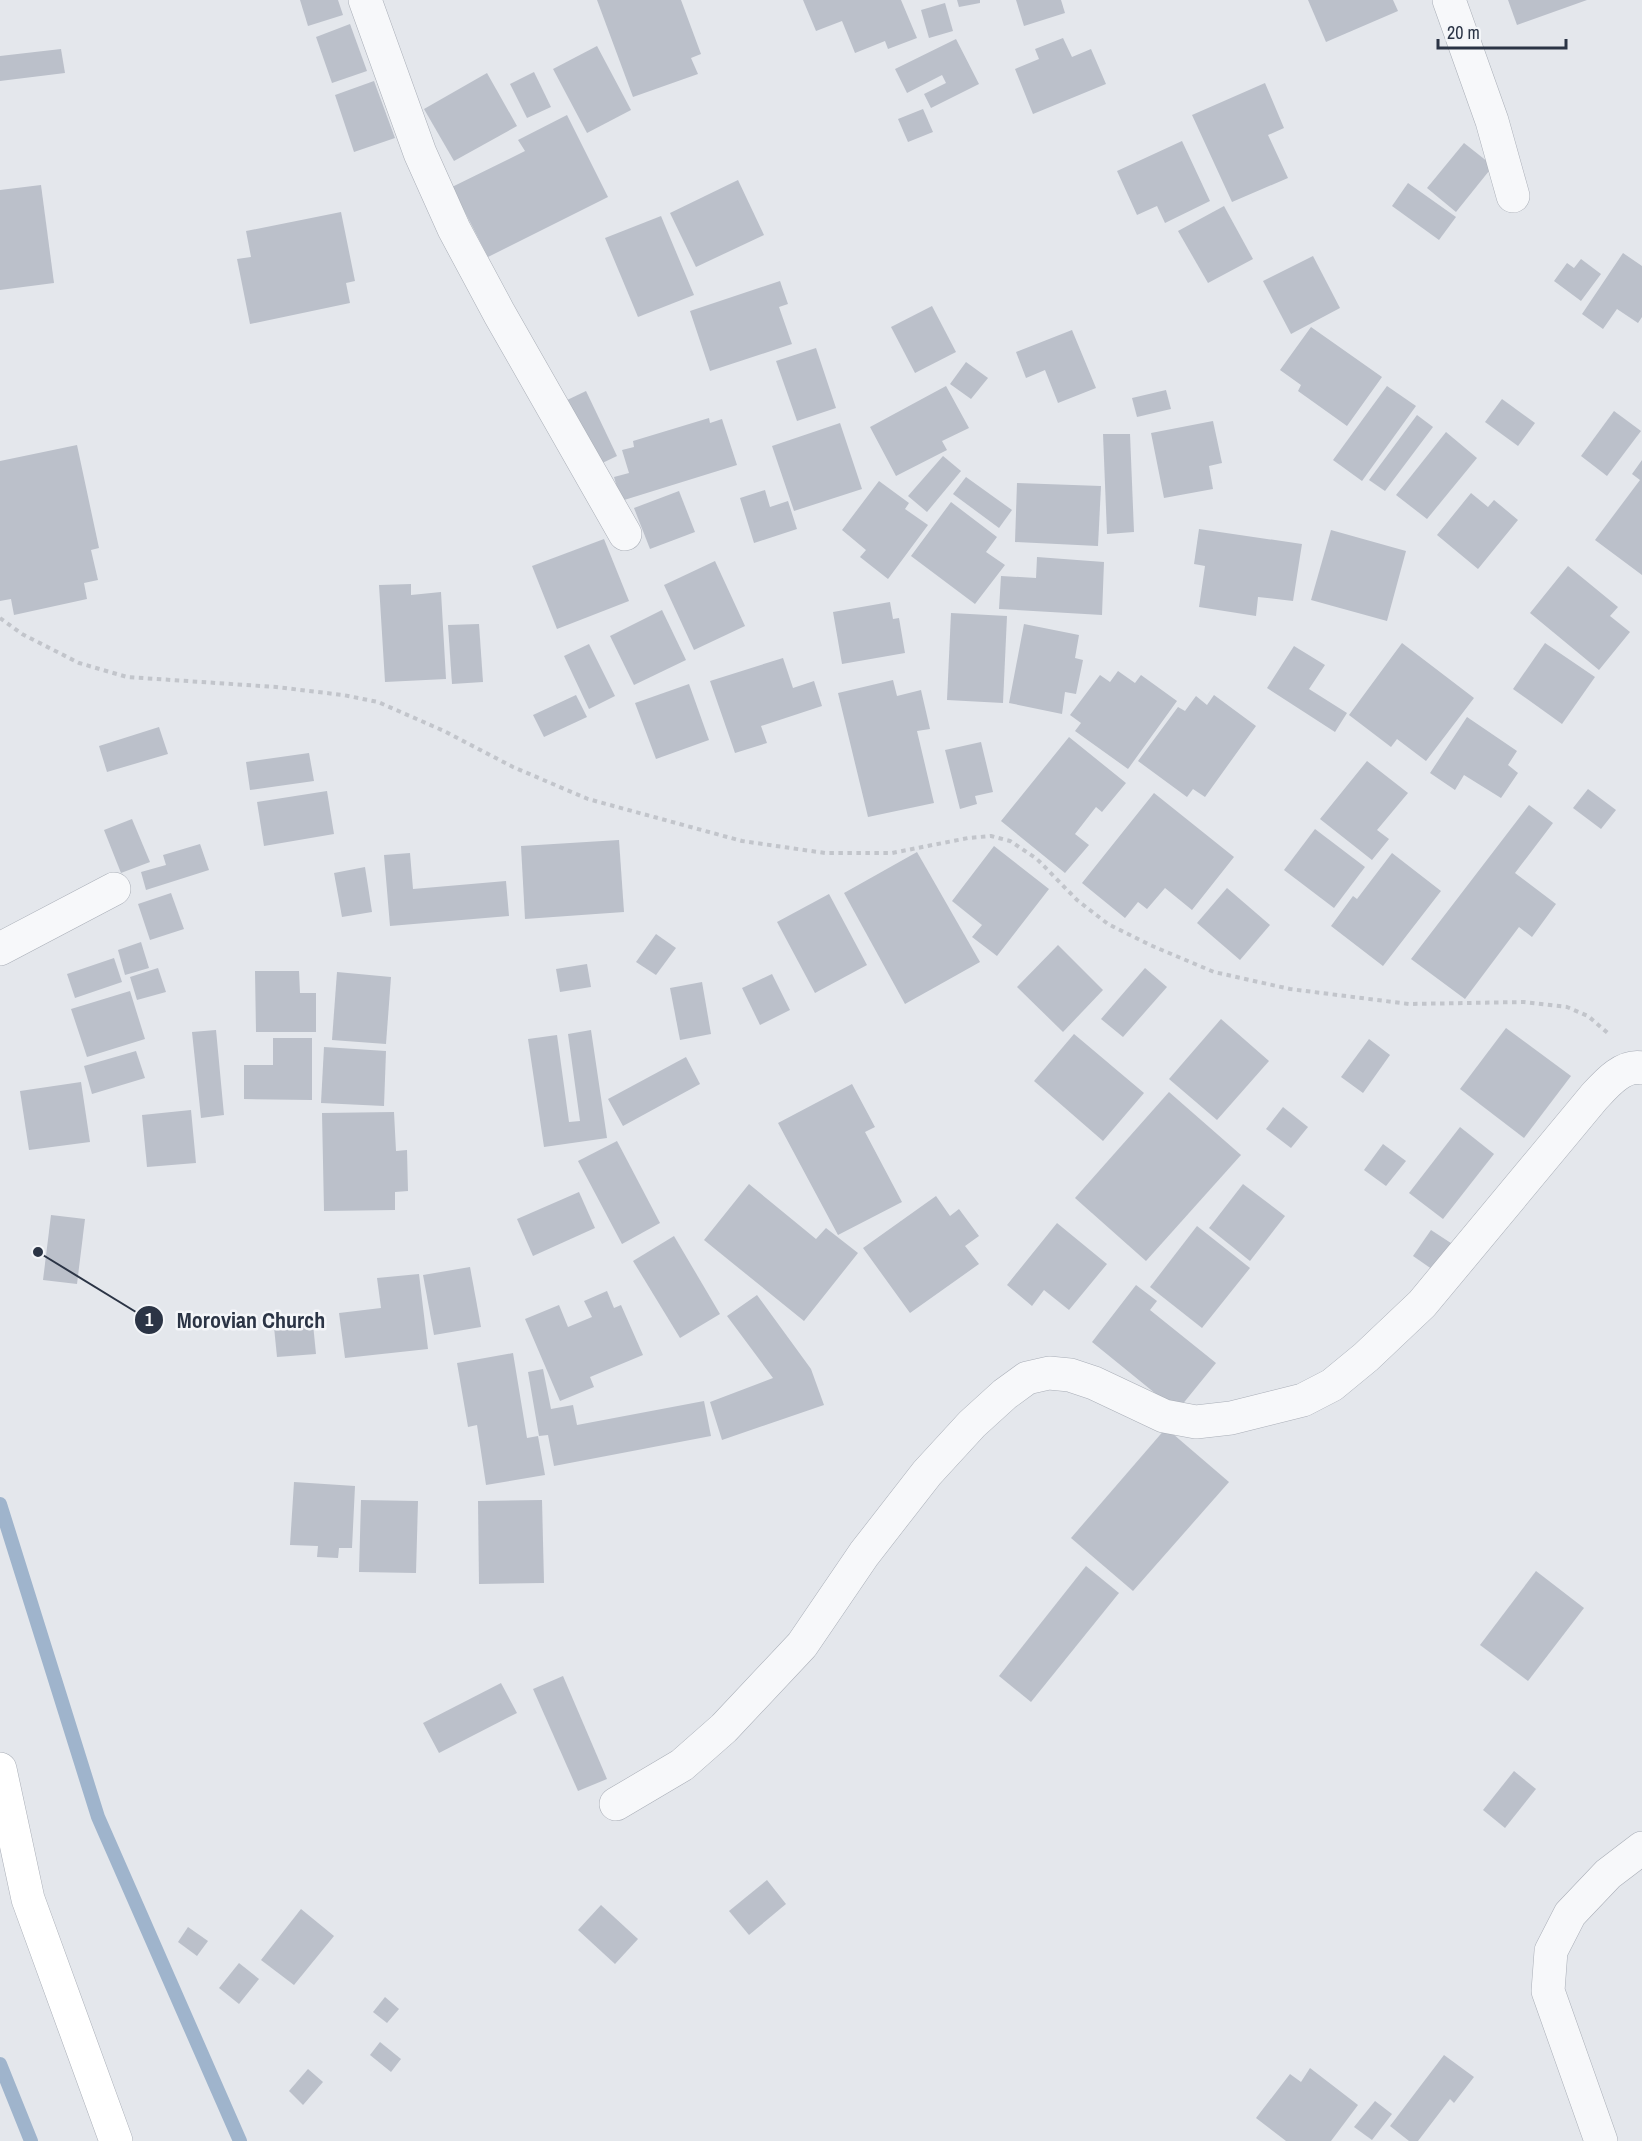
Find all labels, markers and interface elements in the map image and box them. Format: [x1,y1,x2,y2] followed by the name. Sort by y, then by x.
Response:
[1438,12,1566,50] scale bar
[1447,20,1480,45] text: 20 m
[134,1300,337,1340] callout: Morovian Church
[177,1305,325,1335] text: Morovian Church
[145,1307,154,1332] text: 1

